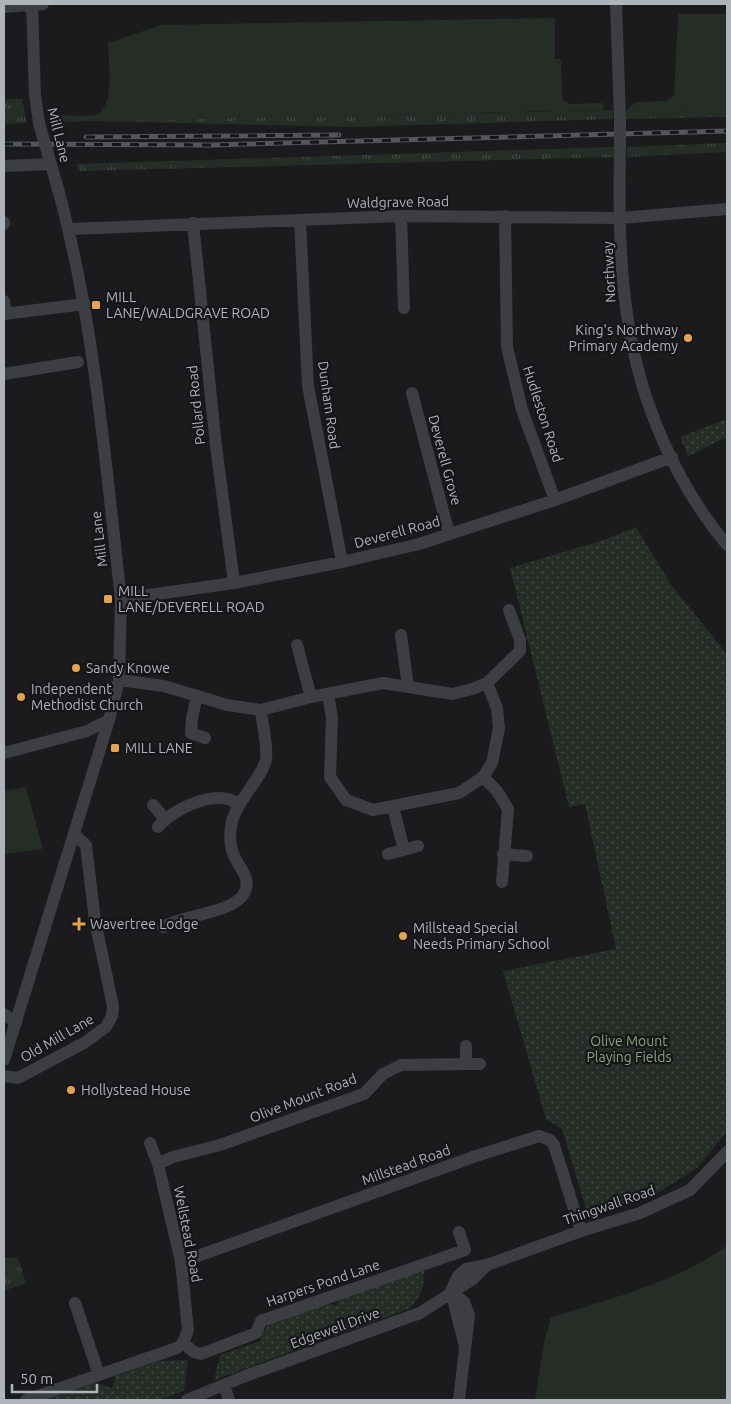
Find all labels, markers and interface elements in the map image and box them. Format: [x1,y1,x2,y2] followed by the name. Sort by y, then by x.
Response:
[44,106,74,164] street label: Mill Lane
[347,193,449,211] street label: Waldgrave Road
[599,241,619,303] street label: Northway
[106,289,270,321] place label: MILL LANE/WALDGRAVE ROAD
[90,299,102,311] marker: MILL LANE/WALDGRAVE ROAD
[569,322,678,354] place label: King's Northway Primary Academy
[682,332,694,344] marker: King's Northway Primary Academy
[315,360,343,450] street label: Dunham Road
[184,364,208,446] street label: Pollard Road
[520,364,566,464] street label: Hudleston Road
[425,413,465,507] street label: Deverell Grove
[88,510,110,568] street label: Mill Lane
[352,513,442,551] street label: Deverell Road
[118,583,265,615] place label: MILL LANE/DEVERELL ROAD
[102,593,114,605] marker: MILL LANE/DEVERELL ROAD
[86,660,170,676] place label: Sandy Knowe
[70,662,82,674] marker: Sandy Knowe
[31,681,143,713] place label: Independent Methodist Church
[15,691,27,703] marker: Independent Methodist Church
[125,740,193,756] place label: MILL LANE
[109,742,121,754] marker: MILL LANE
[90,916,198,932] place label: Wavertree Lodge
[72,917,86,931] marker: Wavertree Lodge
[413,920,550,952] place label: Millstead Special Needs Primary School
[397,930,409,942] marker: Millstead Special Needs Primary School
[17,1011,97,1065] street label: Old Mill Lane
[586,1033,672,1065] park label: Olive Mount Playing Fields
[247,1070,359,1126] street label: Olive Mount Road
[81,1082,191,1098] place label: Hollystead House
[65,1084,77,1096] marker: Hollystead House
[360,1142,452,1188] street label: Millstead Road
[561,1182,657,1228] street label: Thingwall Road
[171,1184,205,1284] street label: Wellstead Road
[264,1256,382,1310] street label: Harpers Pond Lane
[288,1304,382,1352] street label: Edgewell Drive
[12,1362,98,1394] scale bar
[20,1370,53,1387] text: 50 m

